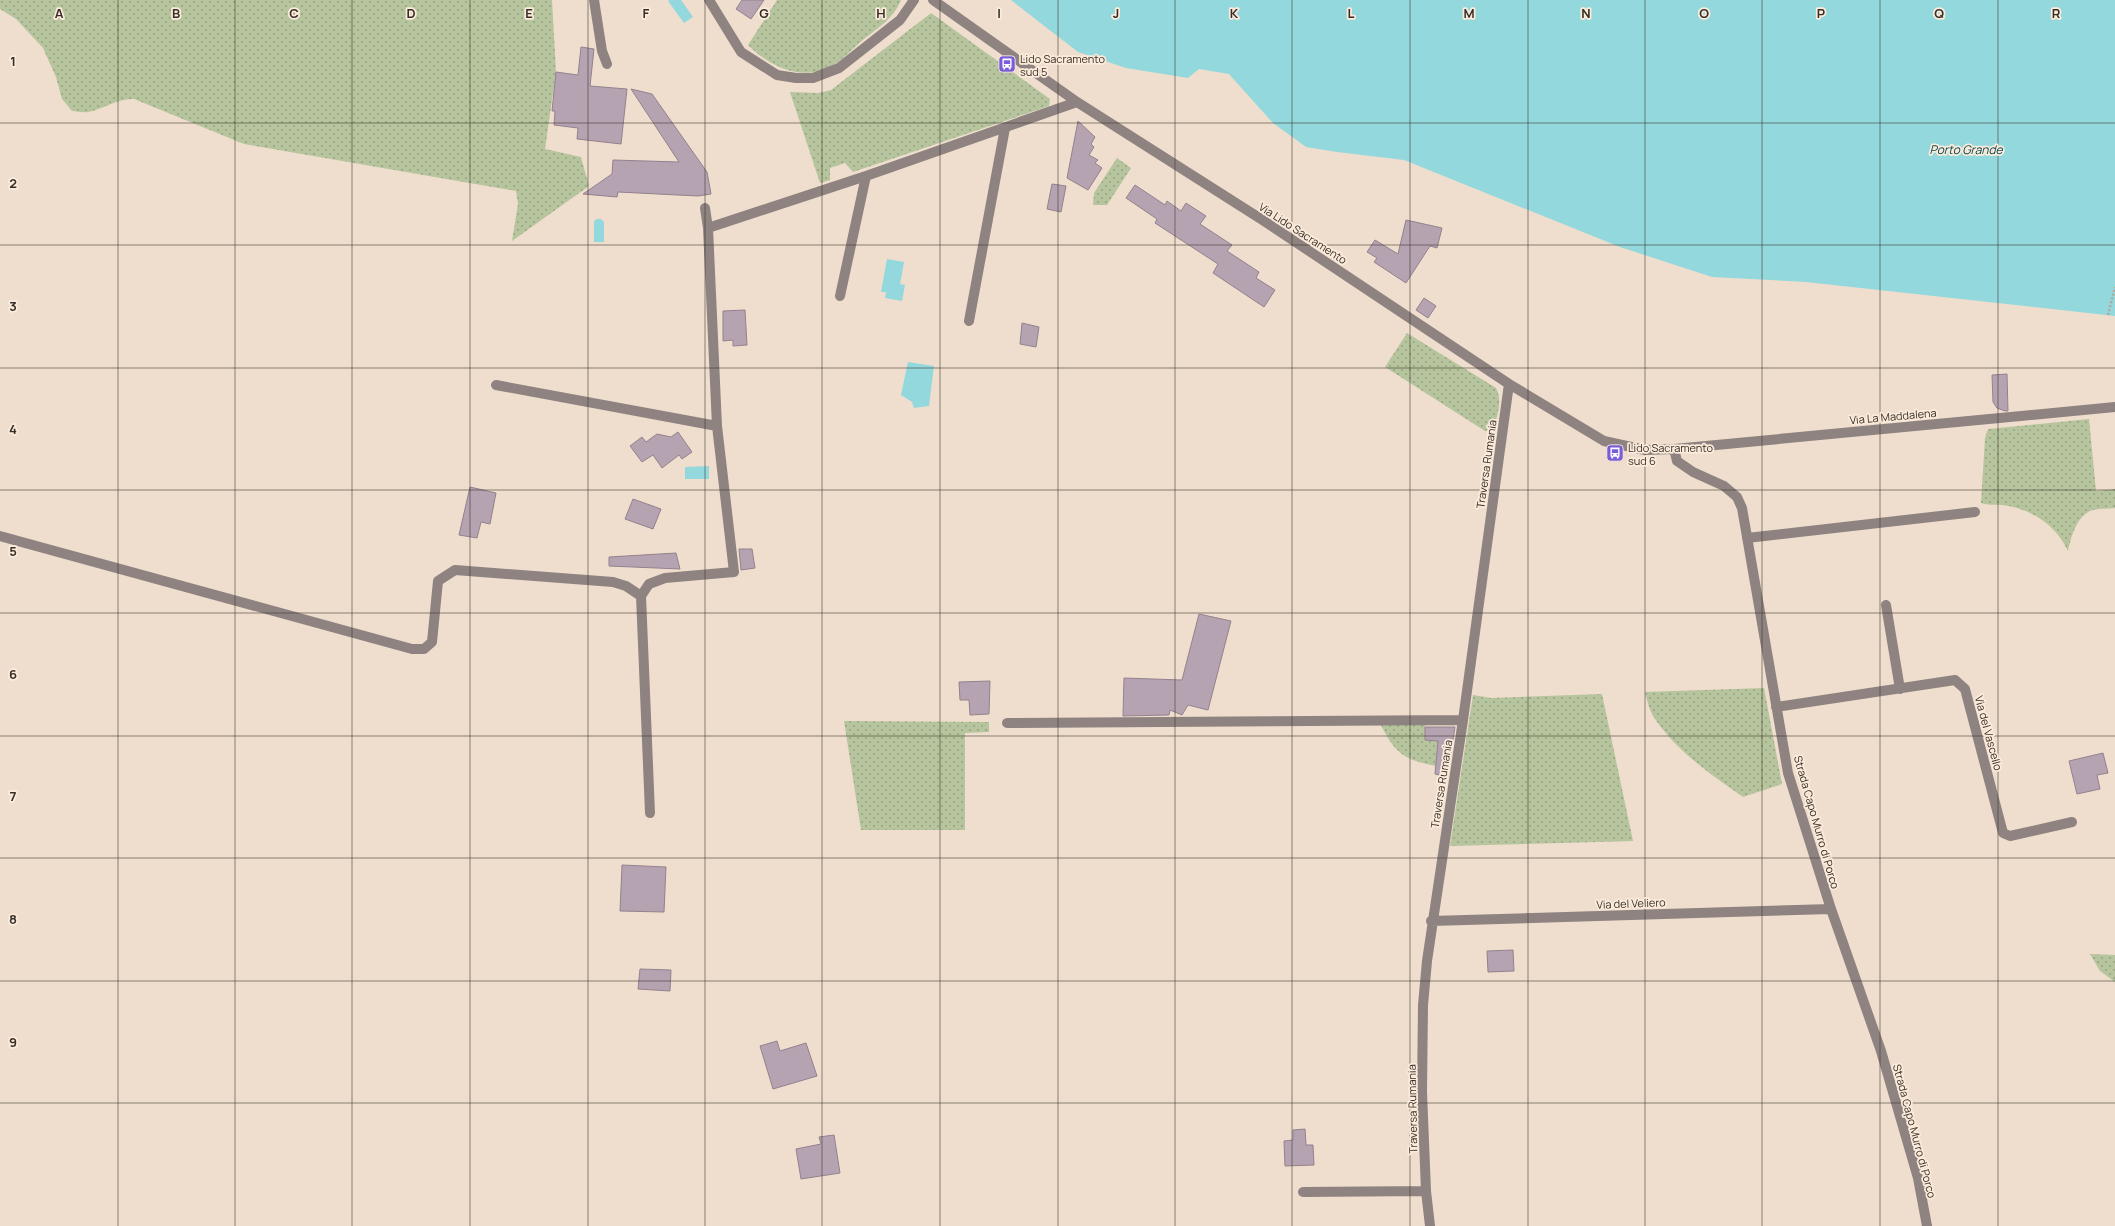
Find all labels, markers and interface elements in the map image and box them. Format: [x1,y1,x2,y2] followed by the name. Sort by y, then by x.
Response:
[55,4,64,22] text: A
[172,4,180,22] text: B
[289,4,299,22] text: C
[406,4,416,22] text: D
[525,4,533,22] text: E
[643,4,650,22] text: F
[759,4,769,22] text: G
[876,4,886,22] text: H
[997,4,1001,22] text: I
[1113,4,1119,22] text: J
[1230,4,1239,22] text: K
[1348,4,1355,22] text: L
[1463,4,1475,22] text: M
[1581,4,1591,22] text: N
[1699,4,1709,22] text: O
[1817,4,1825,22] text: P
[1934,4,1944,22] text: Q
[2052,4,2061,22] text: R
[1020,51,1106,79] place label: Lido Sacramento sud 5
[10,52,16,70] text: 1
[997,54,1017,74] bus stop icon: Lido Sacramento sud 5
[1929,141,2004,158] water label: Porto Grande
[9,174,17,192] text: 2
[1256,199,1350,267] street label: Via Lido Sacramento
[9,297,17,315] text: 3
[1849,405,1937,427] street label: Via La Maddalena
[1472,419,1500,509] street label: Traversa Rumania
[9,420,17,438] text: 4
[1628,440,1714,468] place label: Lido Sacramento sud 6
[1605,443,1625,463] bus stop icon: Lido Sacramento sud 6
[9,542,17,560] text: 5
[9,665,17,683] text: 6
[1972,694,2006,773] street label: Via del Vascello
[1427,739,1455,829] street label: Traversa Rumania
[1791,754,1843,891] street label: Strada Capo Murro di Porco
[10,787,17,805] text: 7
[1596,894,1666,912] street label: Via del Veliero
[9,910,17,928] text: 8
[9,1033,17,1051] text: 9
[1890,1062,1940,1200] street label: Strada Capo Murro di Porco
[1404,1064,1420,1154] street label: Traversa Rumania

